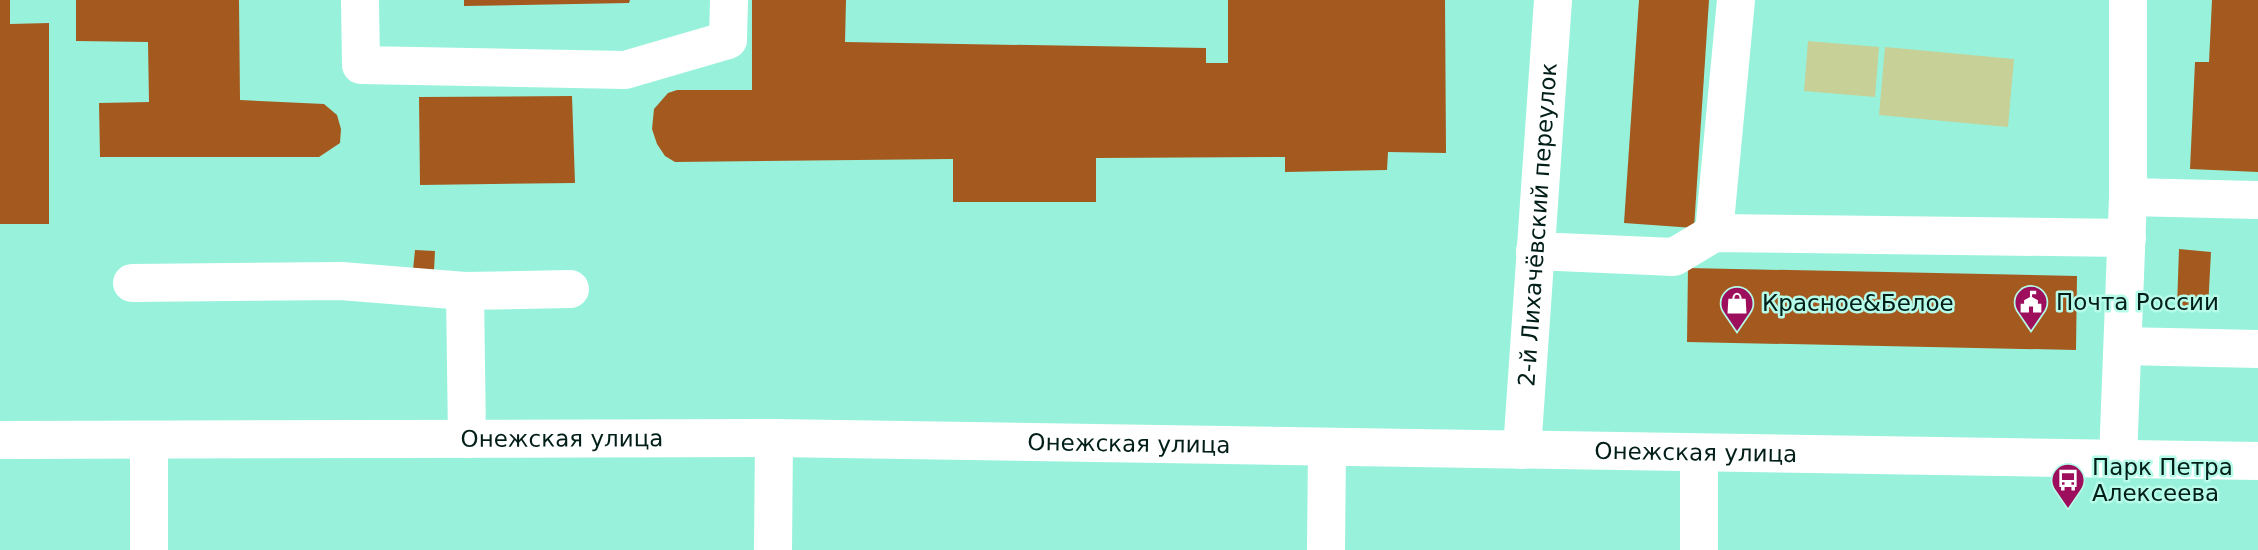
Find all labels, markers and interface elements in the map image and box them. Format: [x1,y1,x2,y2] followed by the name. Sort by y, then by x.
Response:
[1513,62,1562,387] street label: 2-й Лихачёвский переулок
[2012,283,2050,332] public building icon: Почта России
[1718,284,1756,333] shop icon: Красное&Белое
[2056,289,2219,315] place label: Почта России
[1762,290,1954,316] place label: Красное&Белое
[461,425,663,452] street label: Онежская улица
[1027,429,1231,458] street label: Онежская улица
[1594,438,1798,467] street label: Онежская улица
[2092,454,2233,506] place label: Парк Петра Алексеева
[2049,461,2087,510] bus stop icon: Парк Петра Алексеева

